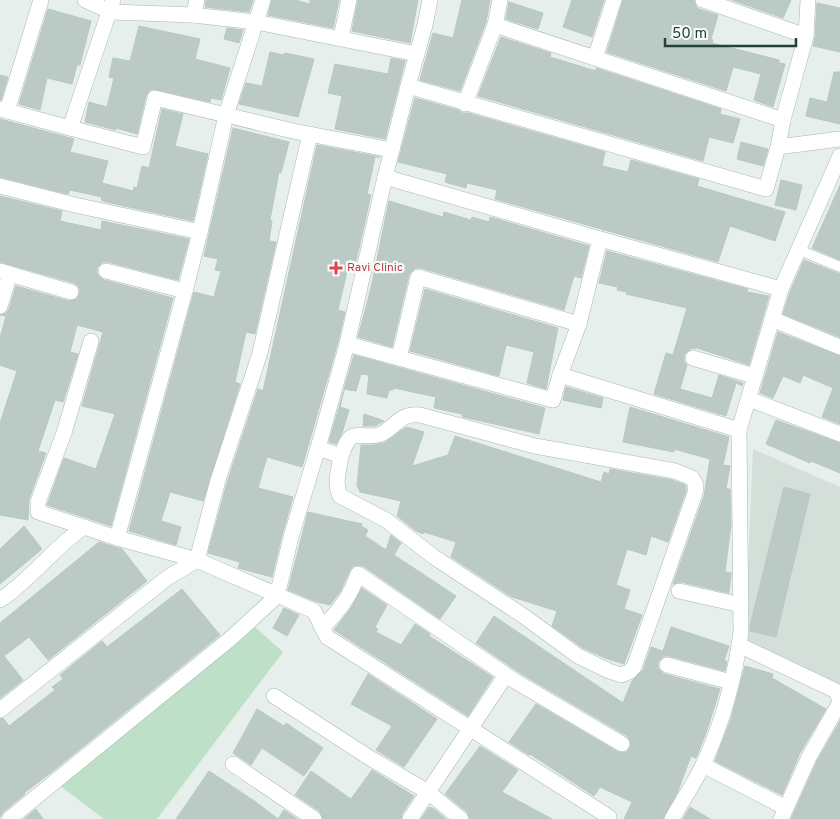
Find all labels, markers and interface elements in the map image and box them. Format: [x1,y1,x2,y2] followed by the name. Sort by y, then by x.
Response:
[665,15,796,47] scale bar
[672,25,707,44] text: 50 m
[347,260,403,276] place label: Ravi Clinic
[329,261,343,275] marker: Ravi Clinic

